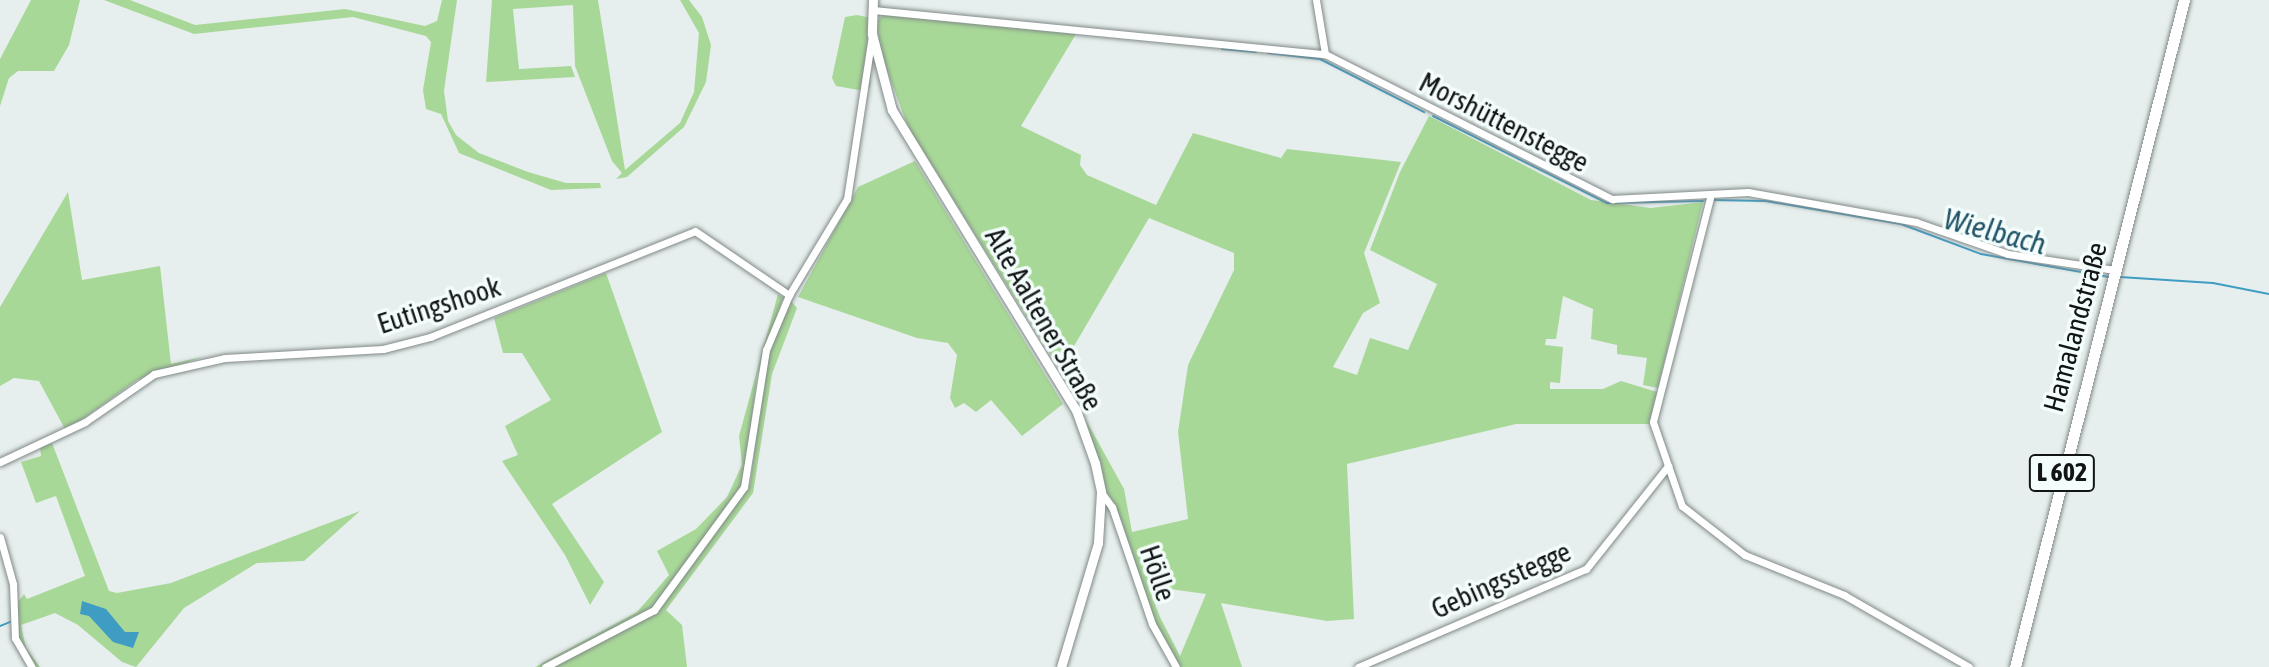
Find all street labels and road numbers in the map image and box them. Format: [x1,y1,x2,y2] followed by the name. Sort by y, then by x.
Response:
[1414,65,1594,179] street label: Morshüttenstegge
[978,222,1110,416] street label: Alte Aaltener Straße
[2036,238,2114,416] street label: Hamalandstraße
[373,269,505,341] street label: Eutingshook
[2028,451,2096,495] road number: L 602
[1426,534,1576,626] street label: Gebingsstegge
[1133,541,1183,605] street label: Hölle

